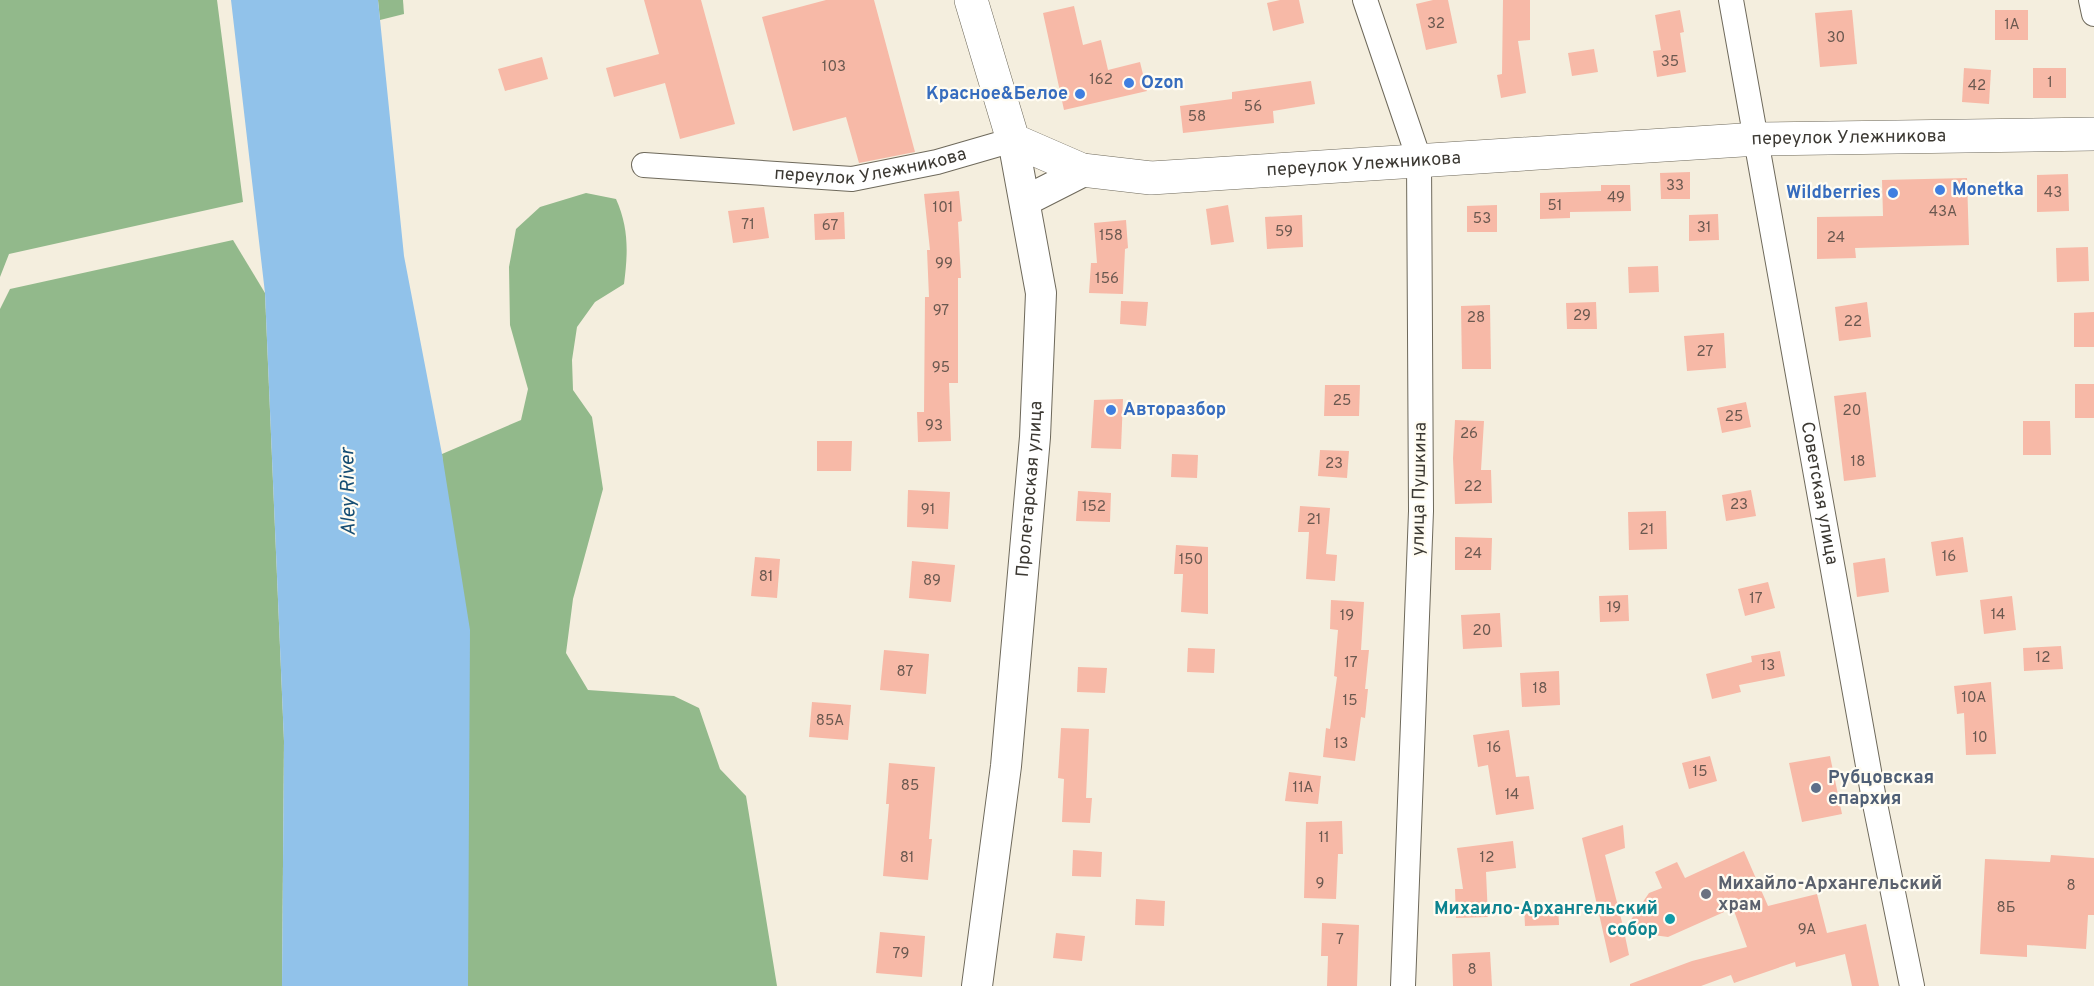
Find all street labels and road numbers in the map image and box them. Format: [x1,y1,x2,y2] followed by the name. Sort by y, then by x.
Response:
[1751,125,1946,151] street label: переулок Улежникова
[774,143,969,191] street label: переулок Улежникова
[1266,147,1462,182] street label: переулок Улежникова
[1011,400,1048,578] street label: Пролетарская улица
[1795,420,1843,567] street label: Советская улица
[1407,422,1433,556] street label: улица Пушкина

